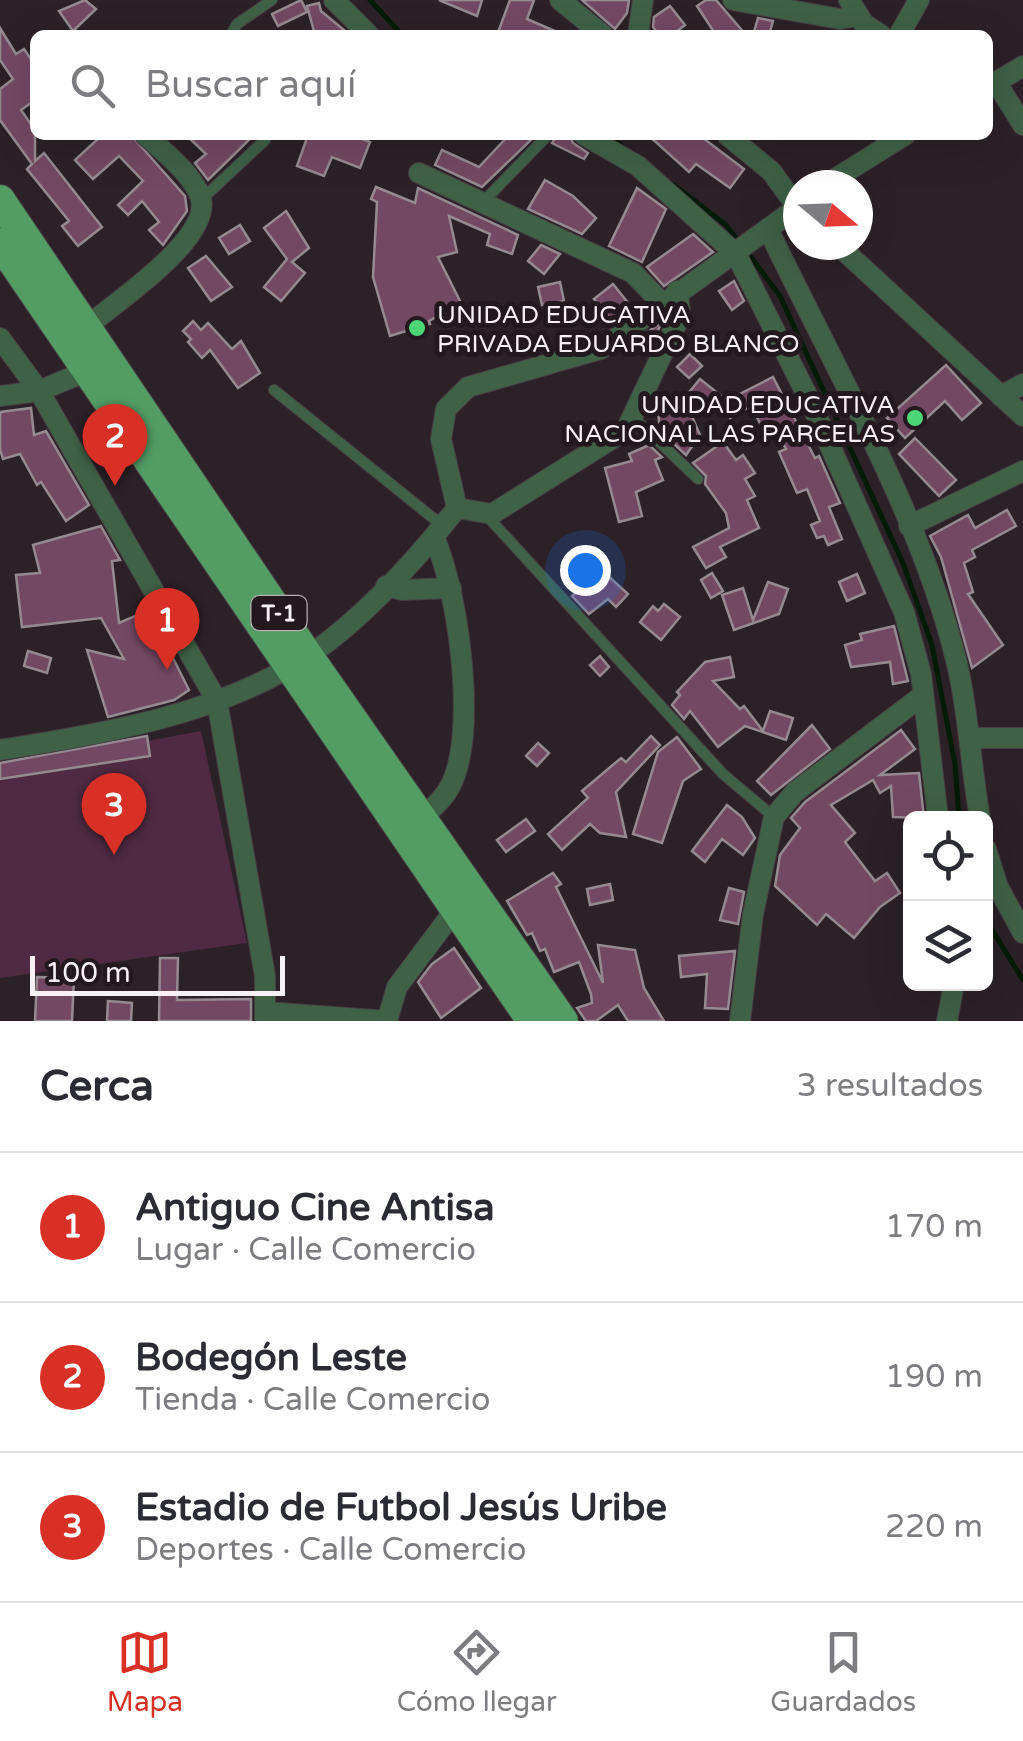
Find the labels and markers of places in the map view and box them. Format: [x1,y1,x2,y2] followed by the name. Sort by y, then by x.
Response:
[437,300,800,359] place label: UNIDAD EDUCATIVA PRIVADA EDUARDO BLANCO
[406,317,428,339] marker: UNIDAD EDUCATIVA PRIVADA EDUARDO BLANCO
[564,390,895,449] place label: UNIDAD EDUCATIVA NACIONAL LAS PARCELAS
[82,404,148,486] pin: 2
[904,407,926,429] marker: UNIDAD EDUCATIVA NACIONAL LAS PARCELAS
[134,588,200,670] pin: 1
[82,772,146,855] pin: 3

